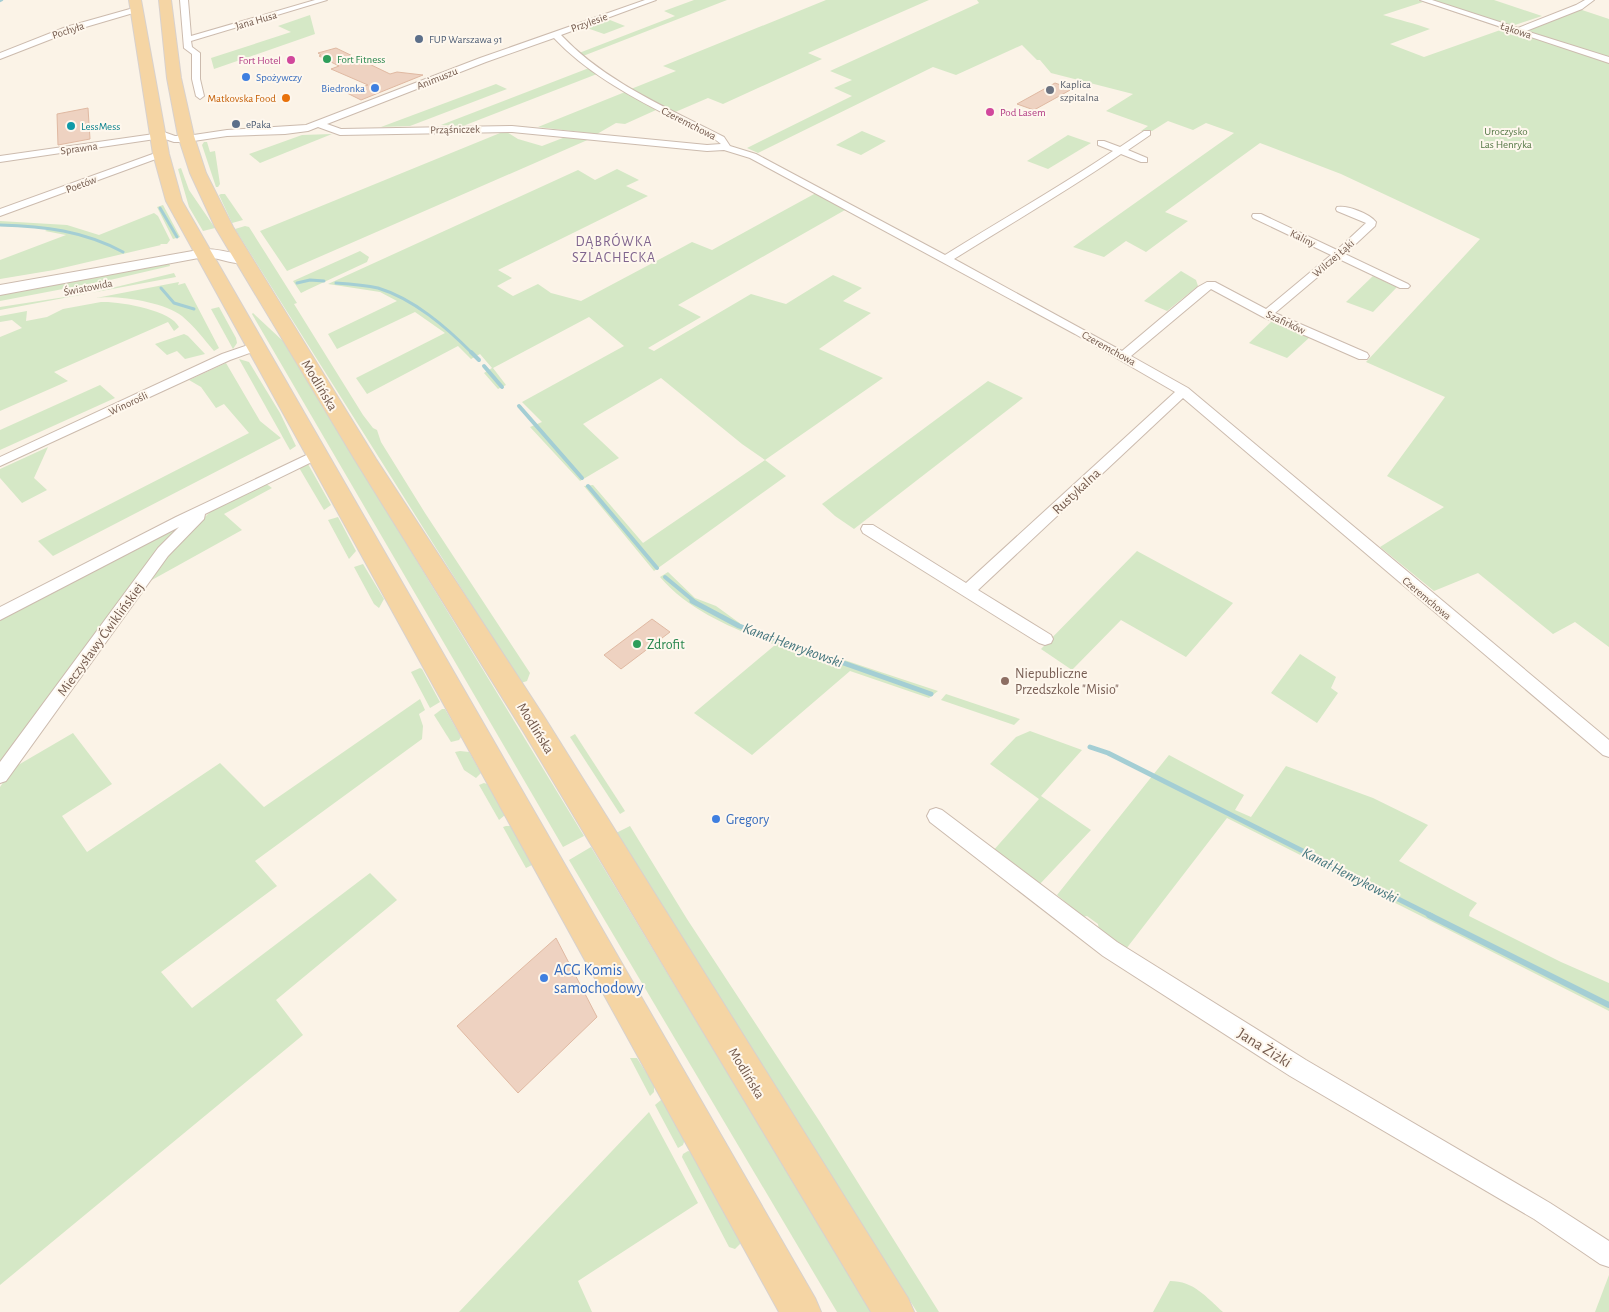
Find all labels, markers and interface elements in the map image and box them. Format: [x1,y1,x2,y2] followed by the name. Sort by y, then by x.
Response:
[234,9,278,32] street label: Jana Husa
[569,11,609,34] street label: Przylesie
[51,20,86,41] street label: Pochyła
[1499,20,1533,41] street label: Łąkowa
[413,33,425,45] marker: FUP Warszawa 91
[429,34,503,45] place label: FUP Warszawa 91
[321,53,333,65] marker: Fort Fitness
[285,54,297,66] marker: Fort Hotel
[337,54,385,65] place label: Fort Fitness
[239,55,281,66] place label: Fort Hotel
[415,65,460,92] street label: Animuszu
[240,71,252,83] marker: Spożywczy
[256,72,302,83] place label: Spożywczy
[1060,79,1099,103] place label: Kaplica szpitalna
[369,82,381,94] marker: Biedronka
[321,83,365,94] place label: Biedronka
[1044,84,1056,96] marker: Kaplica szpitalna
[280,92,292,104] marker: Matkovska Food
[207,93,276,104] place label: Matkovska Food
[660,105,718,142] street label: Czeremchowa
[984,106,996,118] marker: Pod Lasem
[1000,107,1046,118] place label: Pod Lasem
[230,118,242,130] marker: ePaka
[246,119,271,130] place label: ePaka
[65,120,77,132] marker: LessMess
[81,121,120,132] place label: LessMess
[430,124,480,135] street label: Prząśniczek
[1480,126,1532,150] park label: Uroczysko Las Henryka
[60,140,98,157] street label: Sprawna
[64,174,99,195] street label: Poetów
[1288,228,1317,249] street label: Kaliny
[572,232,656,265] district label: DĄBRÓWKA SZLACHECKA
[1310,237,1356,279] street label: Wilczej Łąki
[63,276,113,298] street label: Światowida
[1264,309,1308,337] street label: Szafirków
[1080,329,1138,368] street label: Czeremchowa
[299,358,340,414] street label: Modlińska
[107,390,149,417] street label: Winorośli
[1050,466,1104,517] street label: Rustykalna
[1400,575,1453,622] street label: Czeremchowa
[53,579,147,699] street label: Mieczysławy Ćwiklińskiej
[741,620,845,670] water label: Kanał Henrykowski
[631,638,643,650] marker: Zdrofit
[647,638,685,652] place label: Zdrofit
[1015,667,1119,697] place label: Niepubliczne Przedszkole "Misio"
[999,675,1011,687] marker: Niepubliczne Przedszkole "Misio"
[514,701,556,757] street label: Modlińska
[710,813,722,825] marker: Gregory
[726,813,769,827] place label: Gregory
[1300,845,1400,906] water label: Kanał Henrykowski
[554,962,644,997] place label: ACG Komis samochodowy
[538,972,550,984] marker: ACG Komis samochodowy
[1235,1023,1295,1071] street label: Jana Żiżki
[726,1046,767,1102] street label: Modlińska

